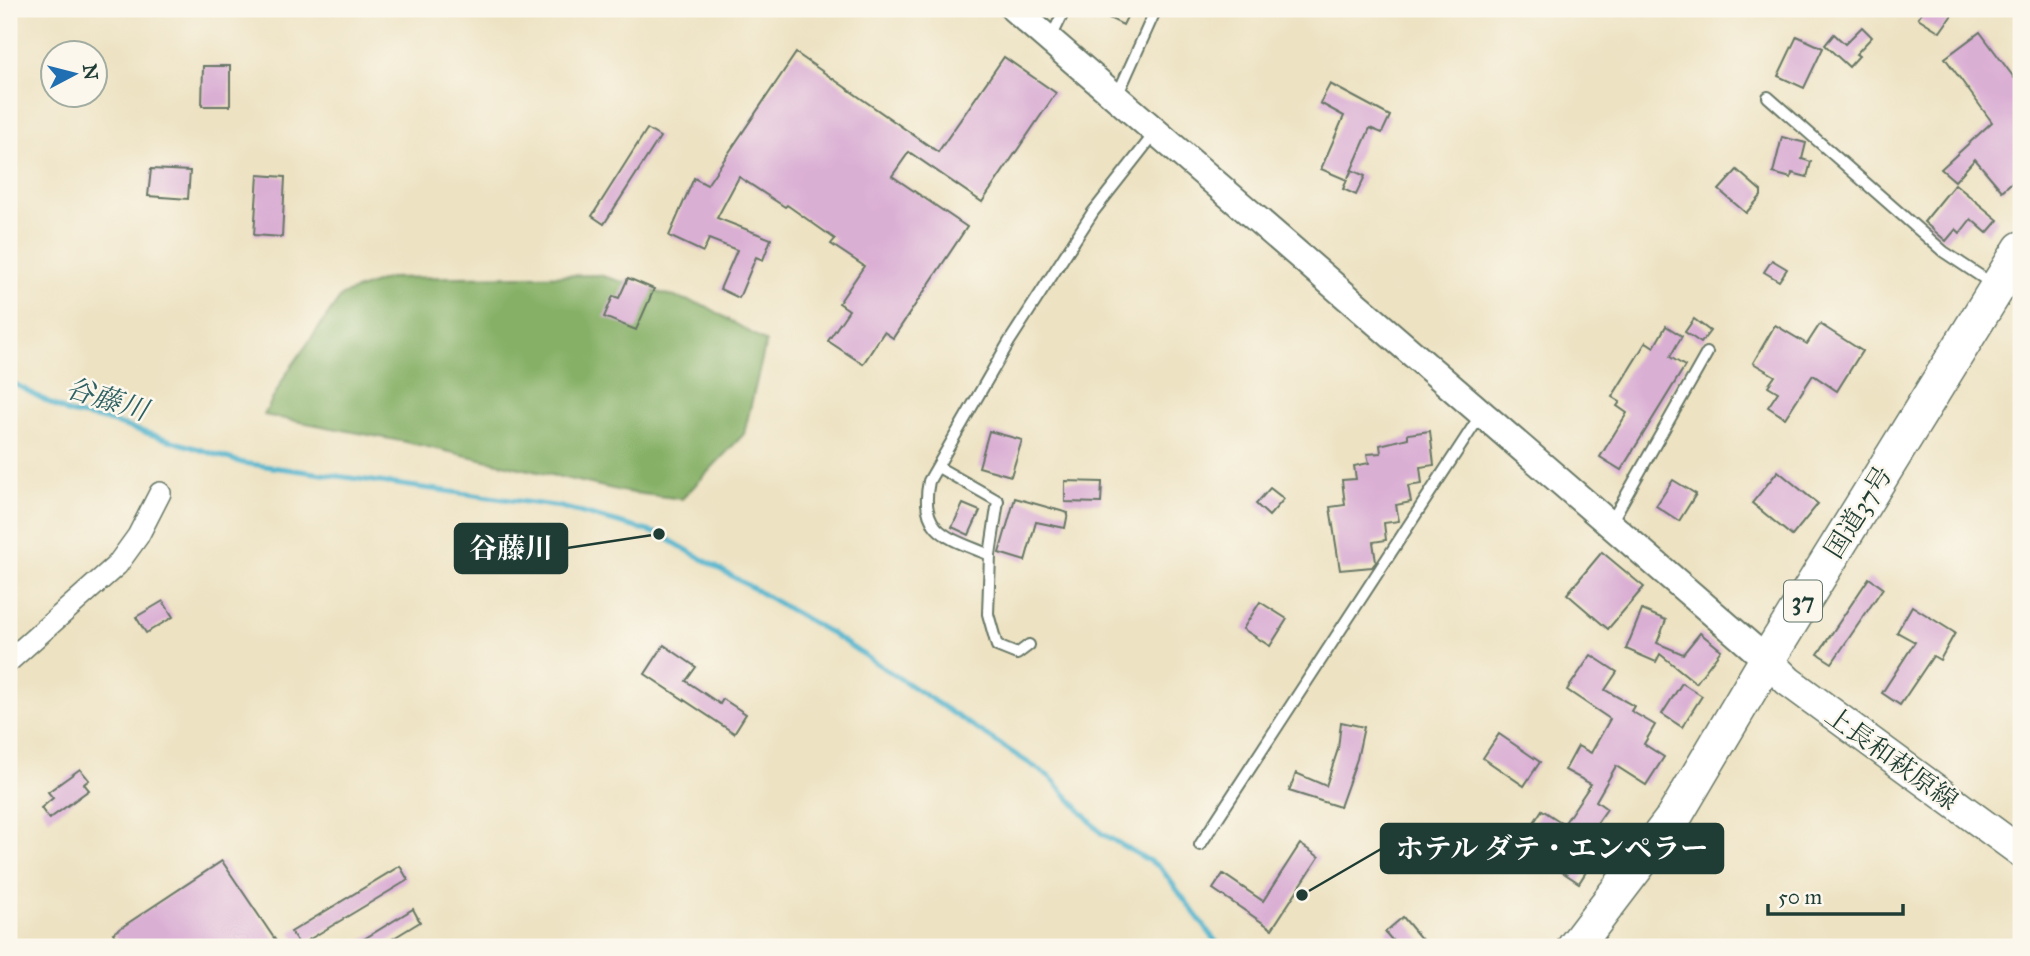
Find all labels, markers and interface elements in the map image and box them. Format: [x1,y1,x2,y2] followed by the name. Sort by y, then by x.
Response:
[38,38,108,108] north arrow
[78,63,103,81] text: N
[62,370,155,429] water label: 谷藤川
[1817,460,1899,564] street label: 国道37号
[455,524,567,573] callout: 谷藤川
[469,531,553,566] text: 谷藤川
[1784,580,1822,622] road number: 37
[1819,699,1965,817] street label: 上長和萩原線
[1381,824,1723,873] callout: ホテル ダテ・エンペラー
[1396,831,1708,866] text: ホテル ダテ・エンペラー
[1768,872,1902,916] scale bar
[1778,884,1823,910] text: 50 m

